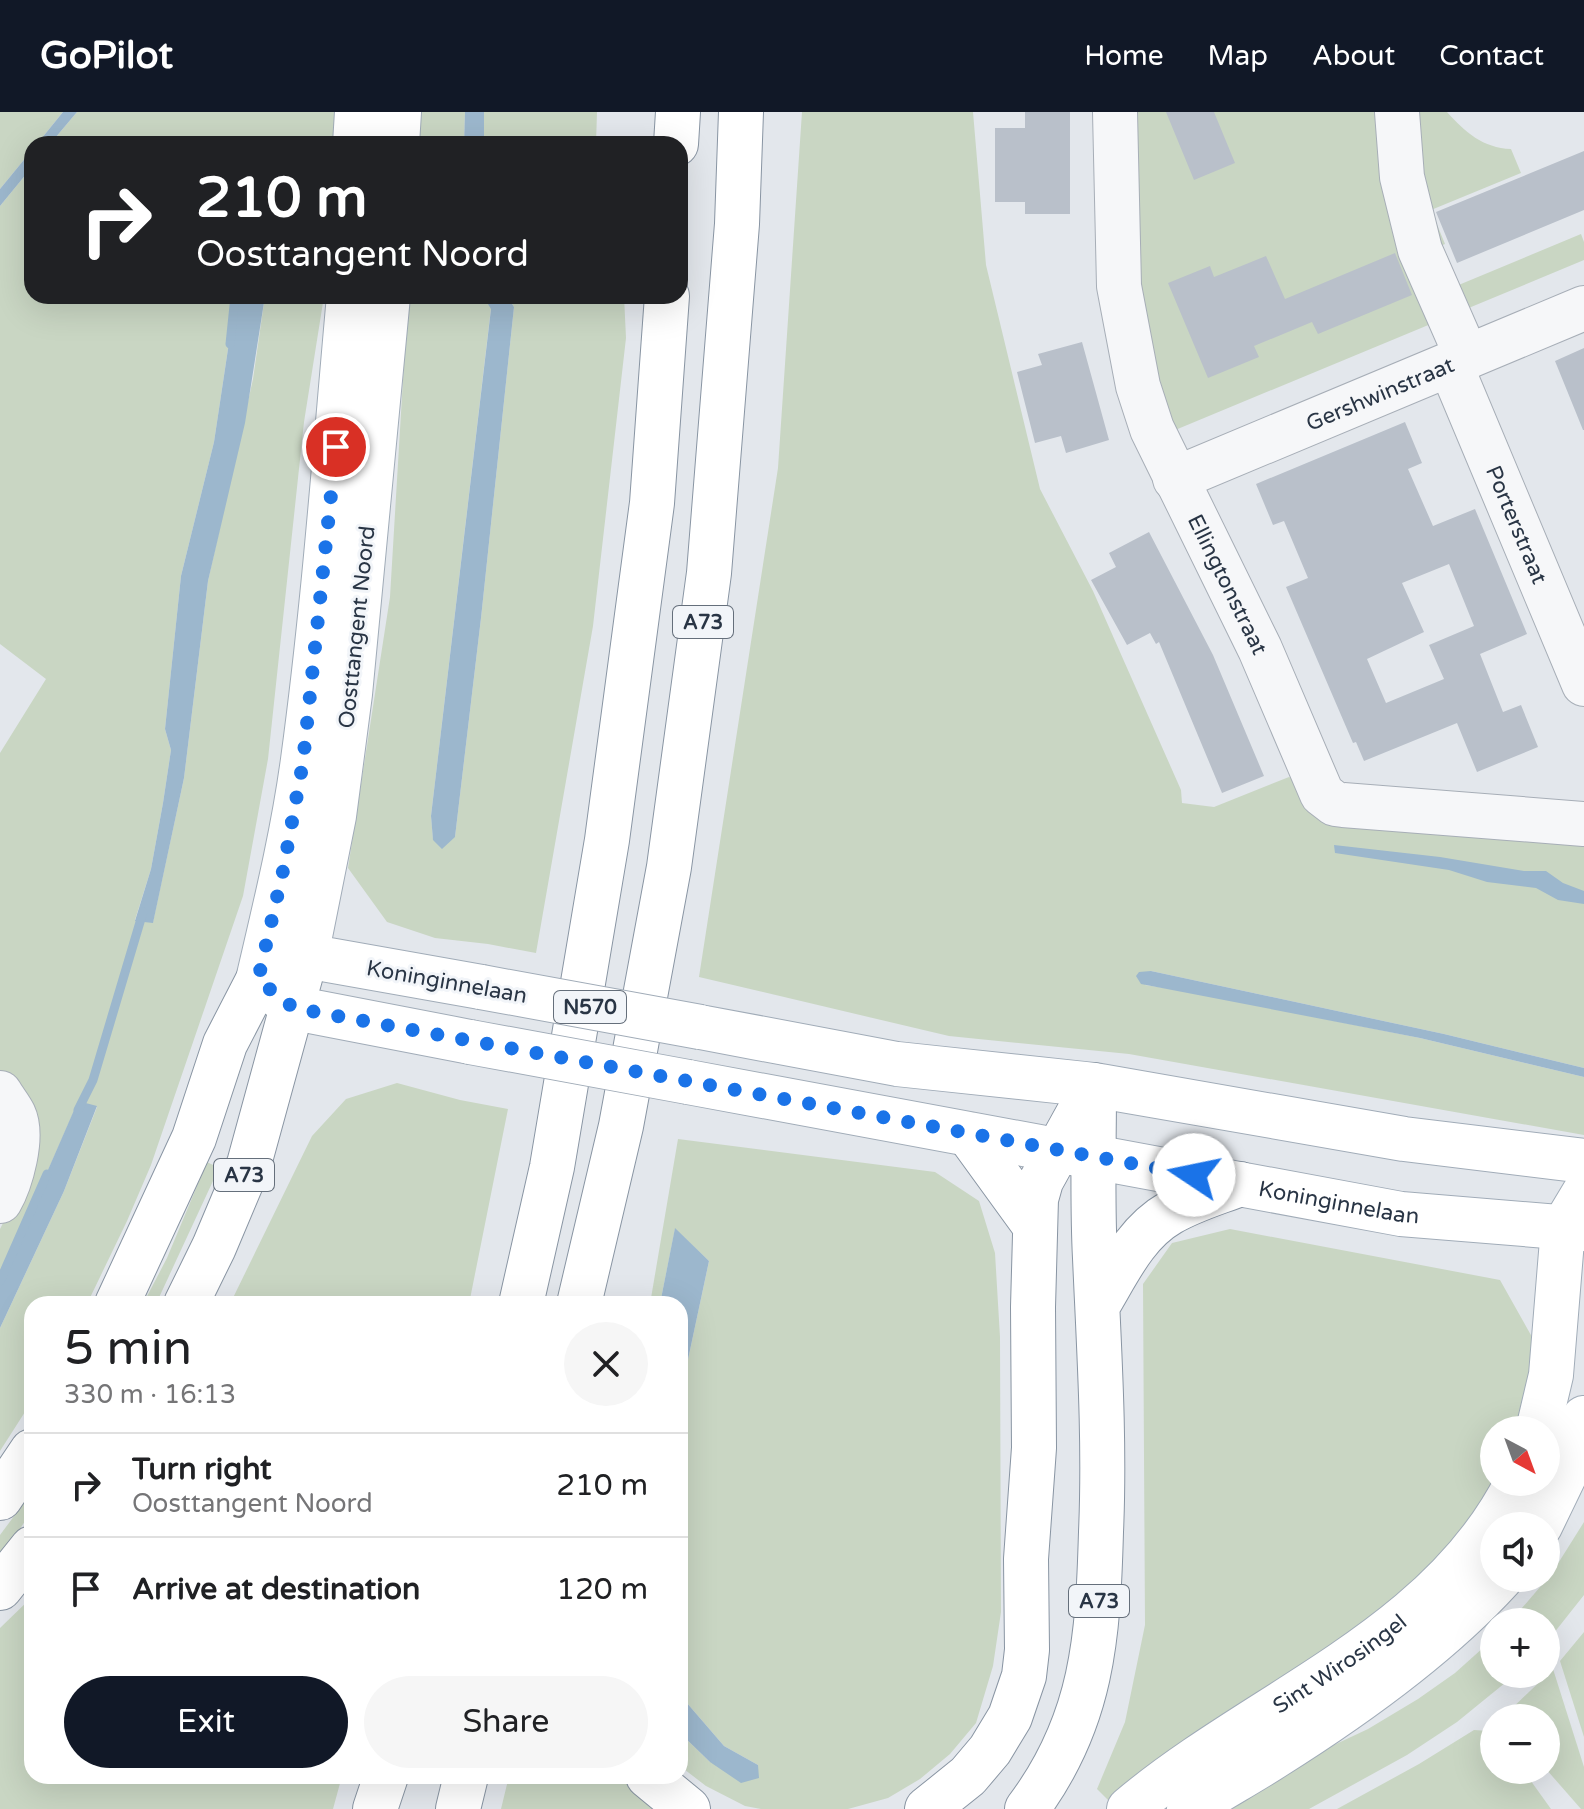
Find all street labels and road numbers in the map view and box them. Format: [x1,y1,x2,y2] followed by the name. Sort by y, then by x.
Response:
[1302,352,1458,437] street label: Gershwinstraat
[1480,462,1553,588] street label: Porterstraat
[1182,510,1273,659] street label: Ellingtonstraat
[333,525,381,730] street label: Oosttangent Noord
[673,606,733,638] road number: A73
[364,955,529,1009] street label: Koninginnelaan
[554,991,626,1023] road number: N570
[214,1159,274,1191] road number: A73
[1256,1176,1420,1229] street label: Koninginnelaan
[1069,1585,1129,1617] road number: A73
[1268,1609,1412,1719] street label: Sint Wirosingel

